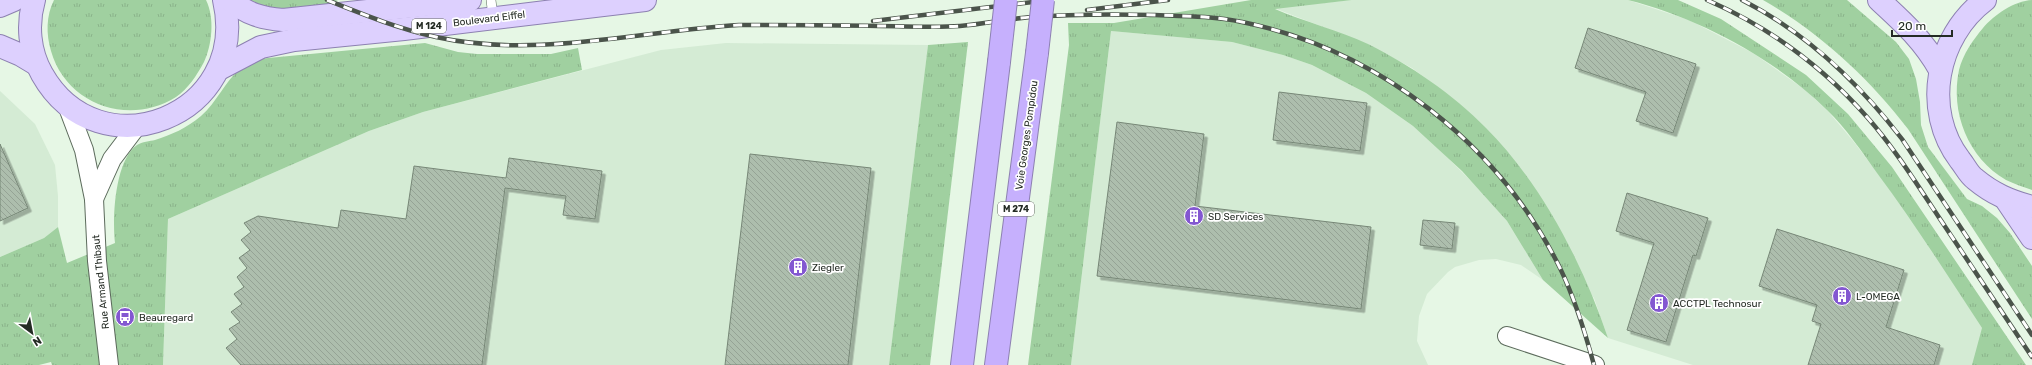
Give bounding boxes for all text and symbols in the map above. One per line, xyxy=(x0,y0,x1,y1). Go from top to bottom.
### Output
street label: Boulevard Eiffel xyxy=(452,9,526,29)
scale bar xyxy=(1892,12,1952,38)
road number: M 124 xyxy=(412,19,446,33)
text: 20 m xyxy=(1898,19,1926,33)
street label: Voie Georges Pompidou xyxy=(1013,80,1041,191)
road number: M 274 xyxy=(998,202,1034,216)
building icon: SD Services xyxy=(1183,205,1205,227)
place label: SD Services xyxy=(1208,211,1263,223)
street label: Rue Armand Thibaut xyxy=(90,234,112,330)
building icon: Ziegler xyxy=(787,256,809,278)
place label: Ziegler xyxy=(812,262,844,274)
building icon: L-OMEGA xyxy=(1831,285,1853,307)
place label: L-OMEGA xyxy=(1856,291,1900,303)
building icon: ACCTPL Technosur xyxy=(1648,292,1670,314)
place label: ACCTPL Technosur xyxy=(1673,298,1762,310)
bus stop icon: Beauregard xyxy=(114,306,136,328)
place label: Beauregard xyxy=(139,312,193,324)
north arrow xyxy=(12,313,52,353)
text: N xyxy=(30,333,44,349)

